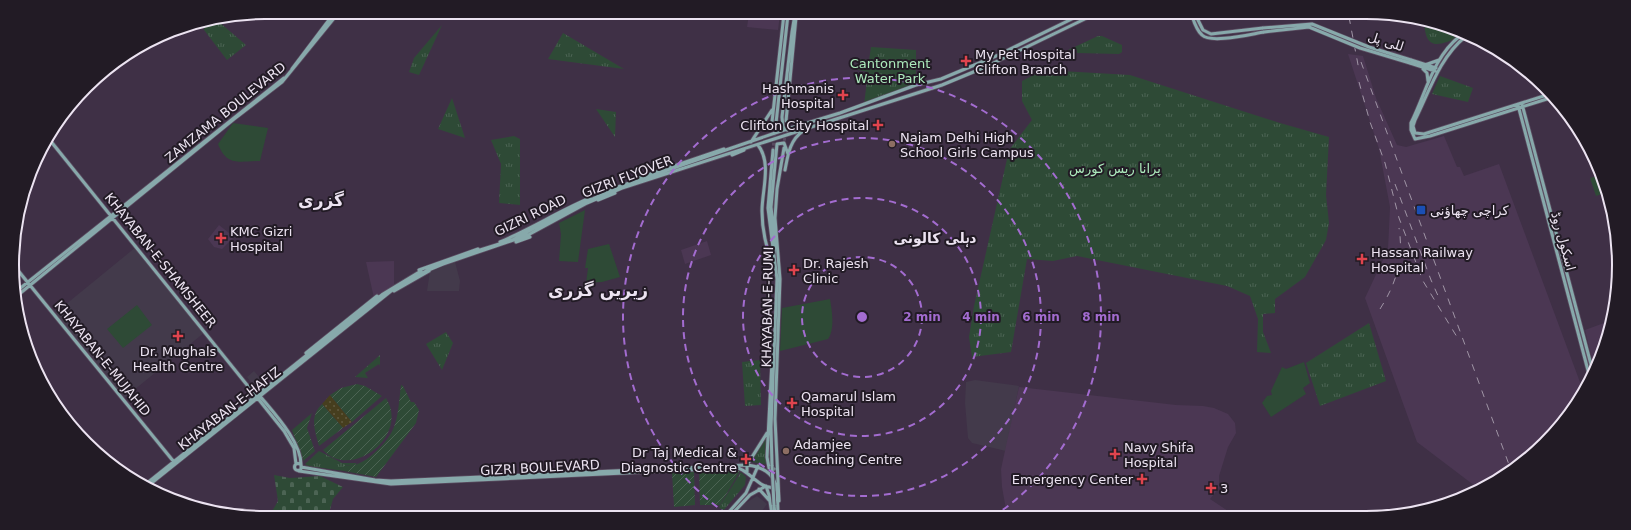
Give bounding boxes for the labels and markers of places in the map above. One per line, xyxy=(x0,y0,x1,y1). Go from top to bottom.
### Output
place label: My Pet Hospital Clifton Branch xyxy=(975,47,1076,77)
marker: My Pet Hospital Clifton Branch xyxy=(960,55,972,67)
place label: Hashmanis Hospital xyxy=(762,81,834,111)
marker: Hashmanis Hospital xyxy=(837,89,849,101)
place label: Clifton City Hospital xyxy=(740,118,869,133)
marker: Clifton City Hospital xyxy=(872,119,884,131)
place label: Najam Delhi High School Girls Campus xyxy=(900,130,1034,160)
marker: Najam Delhi High School Girls Campus xyxy=(887,139,897,149)
place label: کراچی چھاؤنی xyxy=(1430,203,1510,219)
marker: کراچی چھاؤنی xyxy=(1415,204,1427,216)
place label: KMC Gizri Hospital xyxy=(230,224,292,254)
marker: KMC Gizri Hospital xyxy=(215,232,227,244)
place label: Hassan Railway Hospital xyxy=(1371,245,1473,275)
marker: Hassan Railway Hospital xyxy=(1356,253,1368,265)
place label: Dr. Rajesh Clinic xyxy=(803,256,869,286)
marker: Dr. Rajesh Clinic xyxy=(788,264,800,276)
centre of rings xyxy=(855,310,869,324)
marker: Dr. Mughals Health Centre xyxy=(172,330,184,342)
place label: Dr. Mughals Health Centre xyxy=(133,344,223,374)
place label: Qamarul Islam Hospital xyxy=(801,389,896,419)
marker: Qamarul Islam Hospital xyxy=(786,397,798,409)
place label: Adamjee Coaching Centre xyxy=(794,437,902,467)
place label: Navy Shifa Hospital xyxy=(1124,440,1194,470)
place label: Dr Taj Medical & Diagnostic Centre xyxy=(621,445,737,475)
marker: Adamjee Coaching Centre xyxy=(781,446,791,456)
marker: Navy Shifa Hospital xyxy=(1109,448,1121,460)
marker: Dr Taj Medical & Diagnostic Centre xyxy=(740,453,752,465)
place label: Emergency Center xyxy=(1012,472,1134,487)
marker: Emergency Center xyxy=(1136,473,1148,485)
place label: 3 xyxy=(1220,481,1228,496)
marker: 3 xyxy=(1205,482,1217,494)

